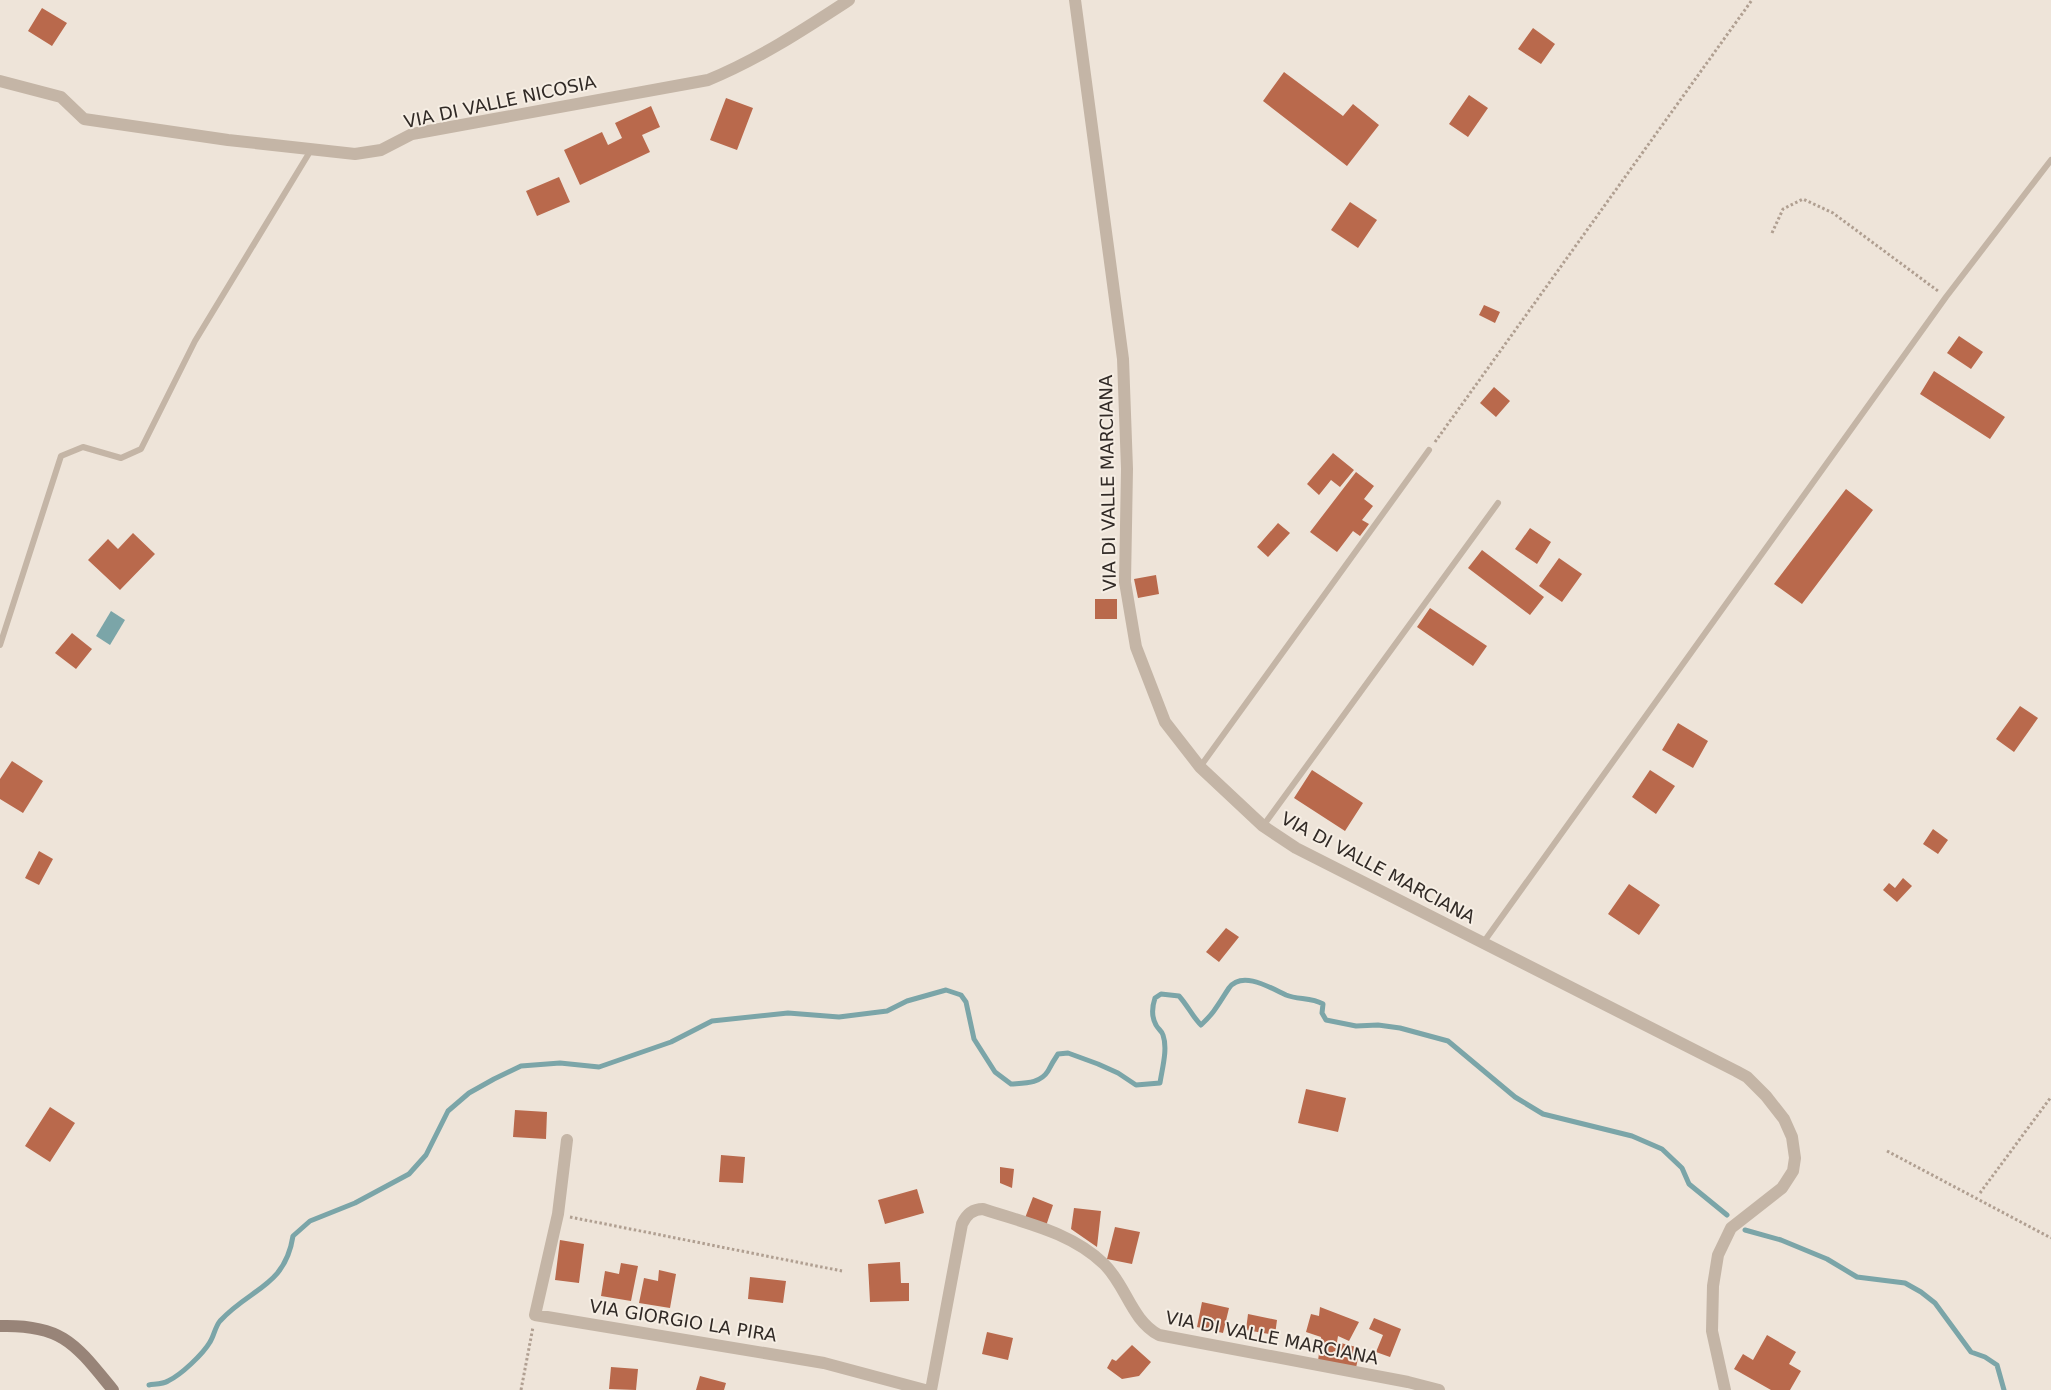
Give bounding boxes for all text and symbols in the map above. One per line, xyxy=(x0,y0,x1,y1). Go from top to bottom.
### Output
street label: VIA DI VALLE NICOSIA xyxy=(402,71,598,132)
street label: VIA DI VALLE MARCIANA xyxy=(1095,374,1120,591)
street label: VIA DI VALLE MARCIANA xyxy=(1278,807,1479,928)
street label: VIA GIORGIO LA PIRA xyxy=(588,1295,779,1346)
street label: VIA DI VALLE MARCIANA xyxy=(1164,1307,1381,1369)

